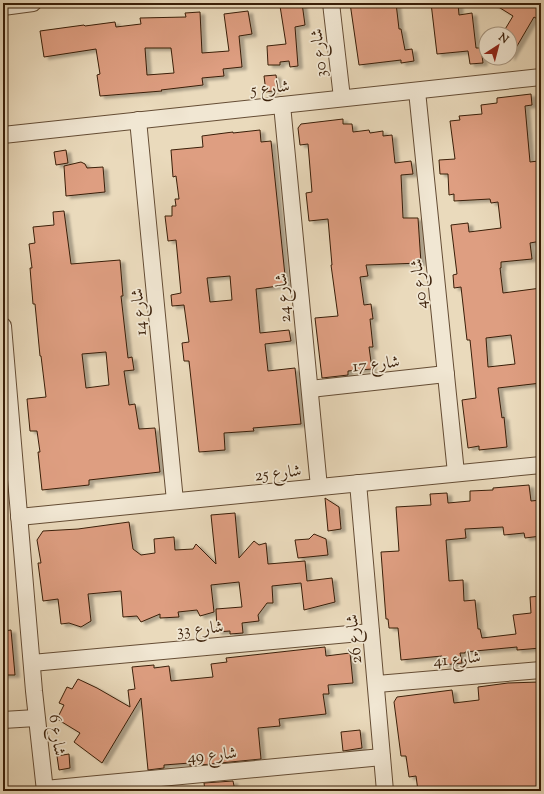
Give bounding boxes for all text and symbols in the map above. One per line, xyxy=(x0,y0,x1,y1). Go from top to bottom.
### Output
north arrow xyxy=(478,26,518,66)
street label: شارع 30 xyxy=(306,27,334,78)
text: N xyxy=(494,29,512,48)
street label: شارع 5 xyxy=(249,75,291,103)
street label: شارع 40 xyxy=(405,257,435,310)
street label: شارع 24 xyxy=(270,272,298,324)
street label: شارع 14 xyxy=(126,287,154,337)
street label: شارع 17 xyxy=(351,351,401,379)
street label: شارع 25 xyxy=(254,460,303,488)
street label: شارع 26 xyxy=(341,613,369,665)
street label: شارع 33 xyxy=(176,616,225,644)
street label: شارع 41 xyxy=(432,646,482,674)
street label: شارع 6 xyxy=(42,713,70,757)
street label: شارع 49 xyxy=(186,742,238,770)

